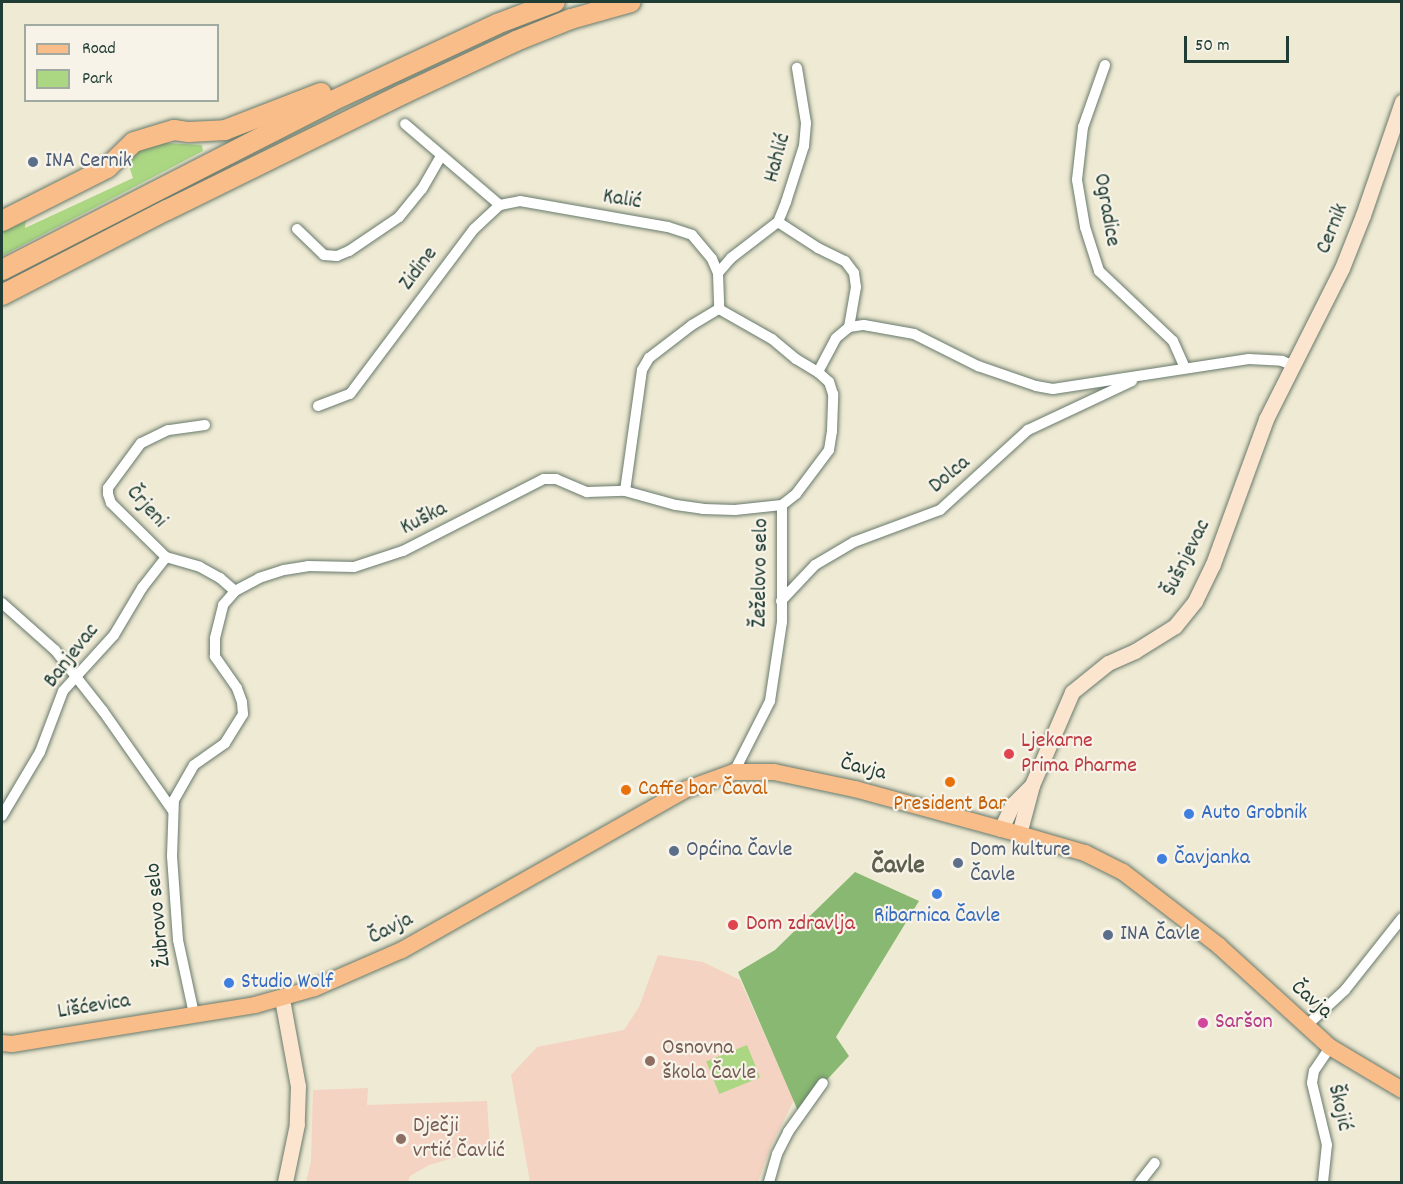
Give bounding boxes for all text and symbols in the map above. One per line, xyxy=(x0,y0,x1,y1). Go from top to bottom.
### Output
legend xyxy=(24,24,219,102)
scale bar xyxy=(1187,24,1292,62)
text: 50 m xyxy=(1195,34,1230,59)
text: Road xyxy=(82,37,116,62)
text: Park xyxy=(82,67,113,92)
street label: Hahlić xyxy=(759,131,797,185)
place label: INA Cernik xyxy=(45,149,132,175)
marker: INA Cernik xyxy=(26,155,40,169)
street label: Ogradice xyxy=(1087,171,1125,249)
street label: Kalić xyxy=(601,184,643,216)
street label: Cernik xyxy=(1311,200,1355,258)
street label: Zidine xyxy=(394,242,444,296)
street label: Dolca xyxy=(924,450,976,500)
street label: Črjeni xyxy=(120,480,172,534)
street label: Kuška xyxy=(396,496,452,542)
street label: Šušnjevac xyxy=(1157,515,1217,601)
street label: Žeželovo selo xyxy=(747,518,775,628)
street label: Banjevac xyxy=(39,618,105,694)
place label: Ljekarne Prima Pharme xyxy=(1021,728,1137,780)
marker: Ljekarne Prima Pharme xyxy=(1002,747,1016,761)
street label: Čavja xyxy=(837,751,889,787)
marker: President Bar xyxy=(943,775,957,789)
place label: Caffe bar Čaval xyxy=(638,777,768,803)
marker: Caffe bar Čaval xyxy=(619,783,633,797)
place label: President Bar xyxy=(893,792,1007,818)
place label: Auto Grobnik xyxy=(1201,801,1307,827)
marker: Auto Grobnik xyxy=(1182,807,1196,821)
place label: Dom kulture Čavle xyxy=(970,837,1070,888)
place label: Općina Čavle xyxy=(686,838,792,864)
marker: Općina Čavle xyxy=(667,844,681,858)
place label: Čavjanka xyxy=(1174,846,1250,872)
district label: Čavle xyxy=(871,851,925,883)
marker: Čavjanka xyxy=(1155,852,1169,866)
marker: Dom kulture Čavle xyxy=(951,856,965,870)
street label: Žubrovo selo xyxy=(140,862,178,968)
marker: Ribarnica Čavle xyxy=(930,887,944,901)
place label: Ribarnica Čavle xyxy=(874,904,1000,930)
street label: Čavja xyxy=(364,907,418,951)
place label: Dom zdravlja xyxy=(746,912,855,938)
marker: Dom zdravlja xyxy=(724,916,742,934)
place label: INA Čavle xyxy=(1120,922,1200,948)
marker: INA Čavle xyxy=(1101,928,1115,942)
place label: Studio Wolf xyxy=(241,970,333,996)
street label: Čavja xyxy=(1285,975,1337,1025)
marker: Studio Wolf xyxy=(222,976,236,990)
street label: Lišćevica xyxy=(56,988,132,1026)
place label: Saršon xyxy=(1215,1010,1273,1036)
marker: Saršon xyxy=(1196,1016,1210,1030)
place label: Osnovna škola Čavle xyxy=(662,1035,756,1086)
marker: Osnovna škola Čavle xyxy=(643,1054,657,1068)
street label: Škojić xyxy=(1321,1082,1357,1134)
place label: Dječji vrtić Čavlić xyxy=(413,1113,505,1164)
marker: Dječji vrtić Čavlić xyxy=(394,1132,408,1146)

